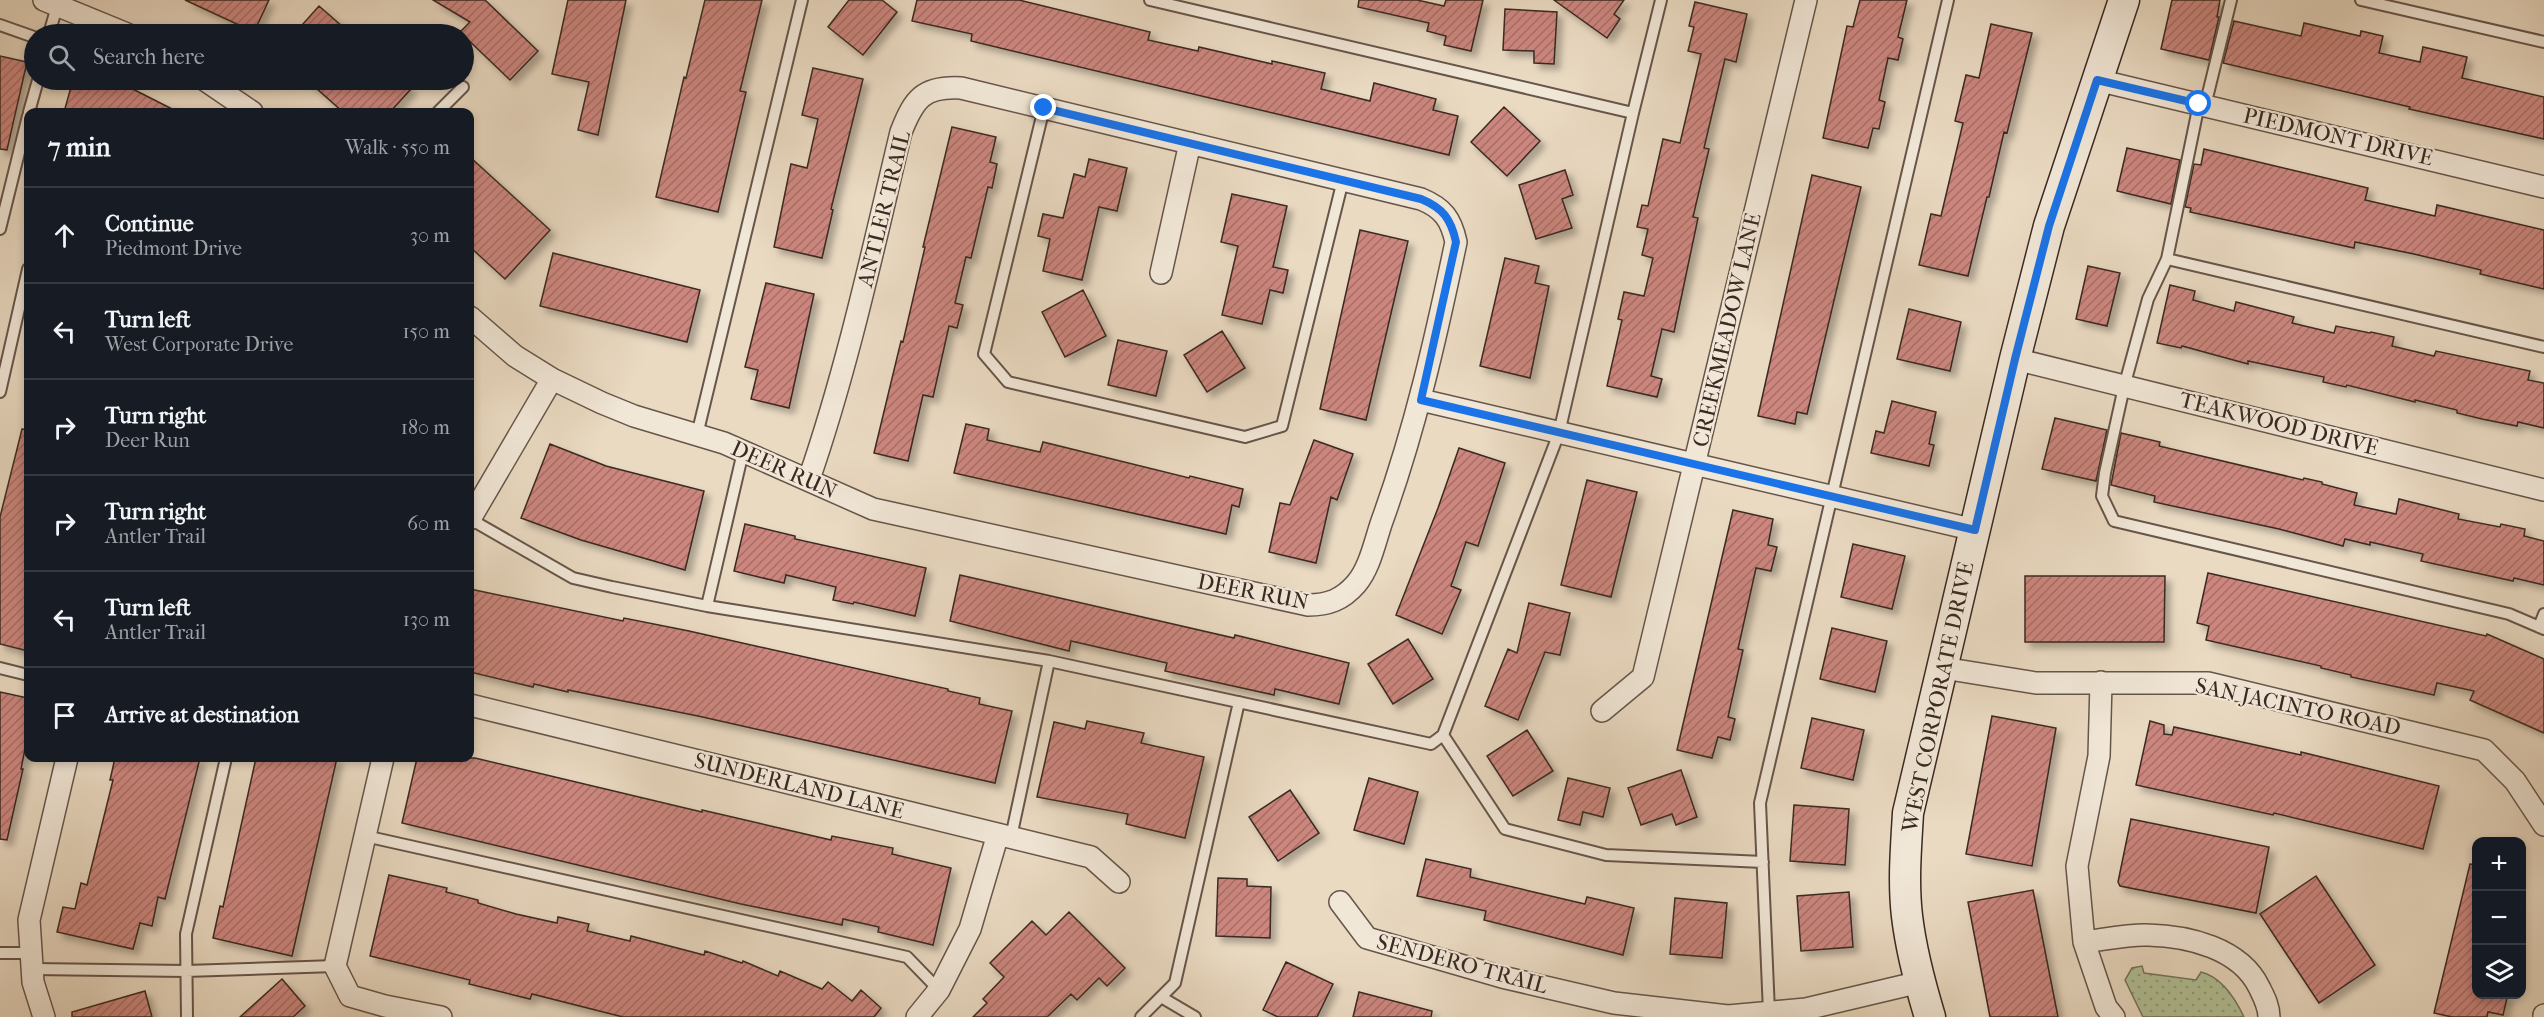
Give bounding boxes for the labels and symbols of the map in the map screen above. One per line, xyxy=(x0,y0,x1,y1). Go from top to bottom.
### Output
route start xyxy=(2185,90,2211,116)
route end xyxy=(1030,94,1056,120)
street label: PIEDMONT DRIVE xyxy=(2241,103,2435,171)
street label: ANTLER TRAIL xyxy=(852,128,916,291)
street label: CREEKMEADOW LANE xyxy=(1687,210,1767,450)
street label: TEAKWOOD DRIVE xyxy=(2177,387,2381,461)
street label: DEER RUN xyxy=(727,435,841,505)
street label: WEST CORPORATE DRIVE xyxy=(1896,559,1979,836)
street label: DEER RUN xyxy=(1195,568,1311,616)
street label: SAN JACINTO ROAD xyxy=(2193,673,2403,741)
street label: SUNDERLAND LANE xyxy=(691,747,907,825)
street label: SENDERO TRAIL xyxy=(1374,929,1551,999)

